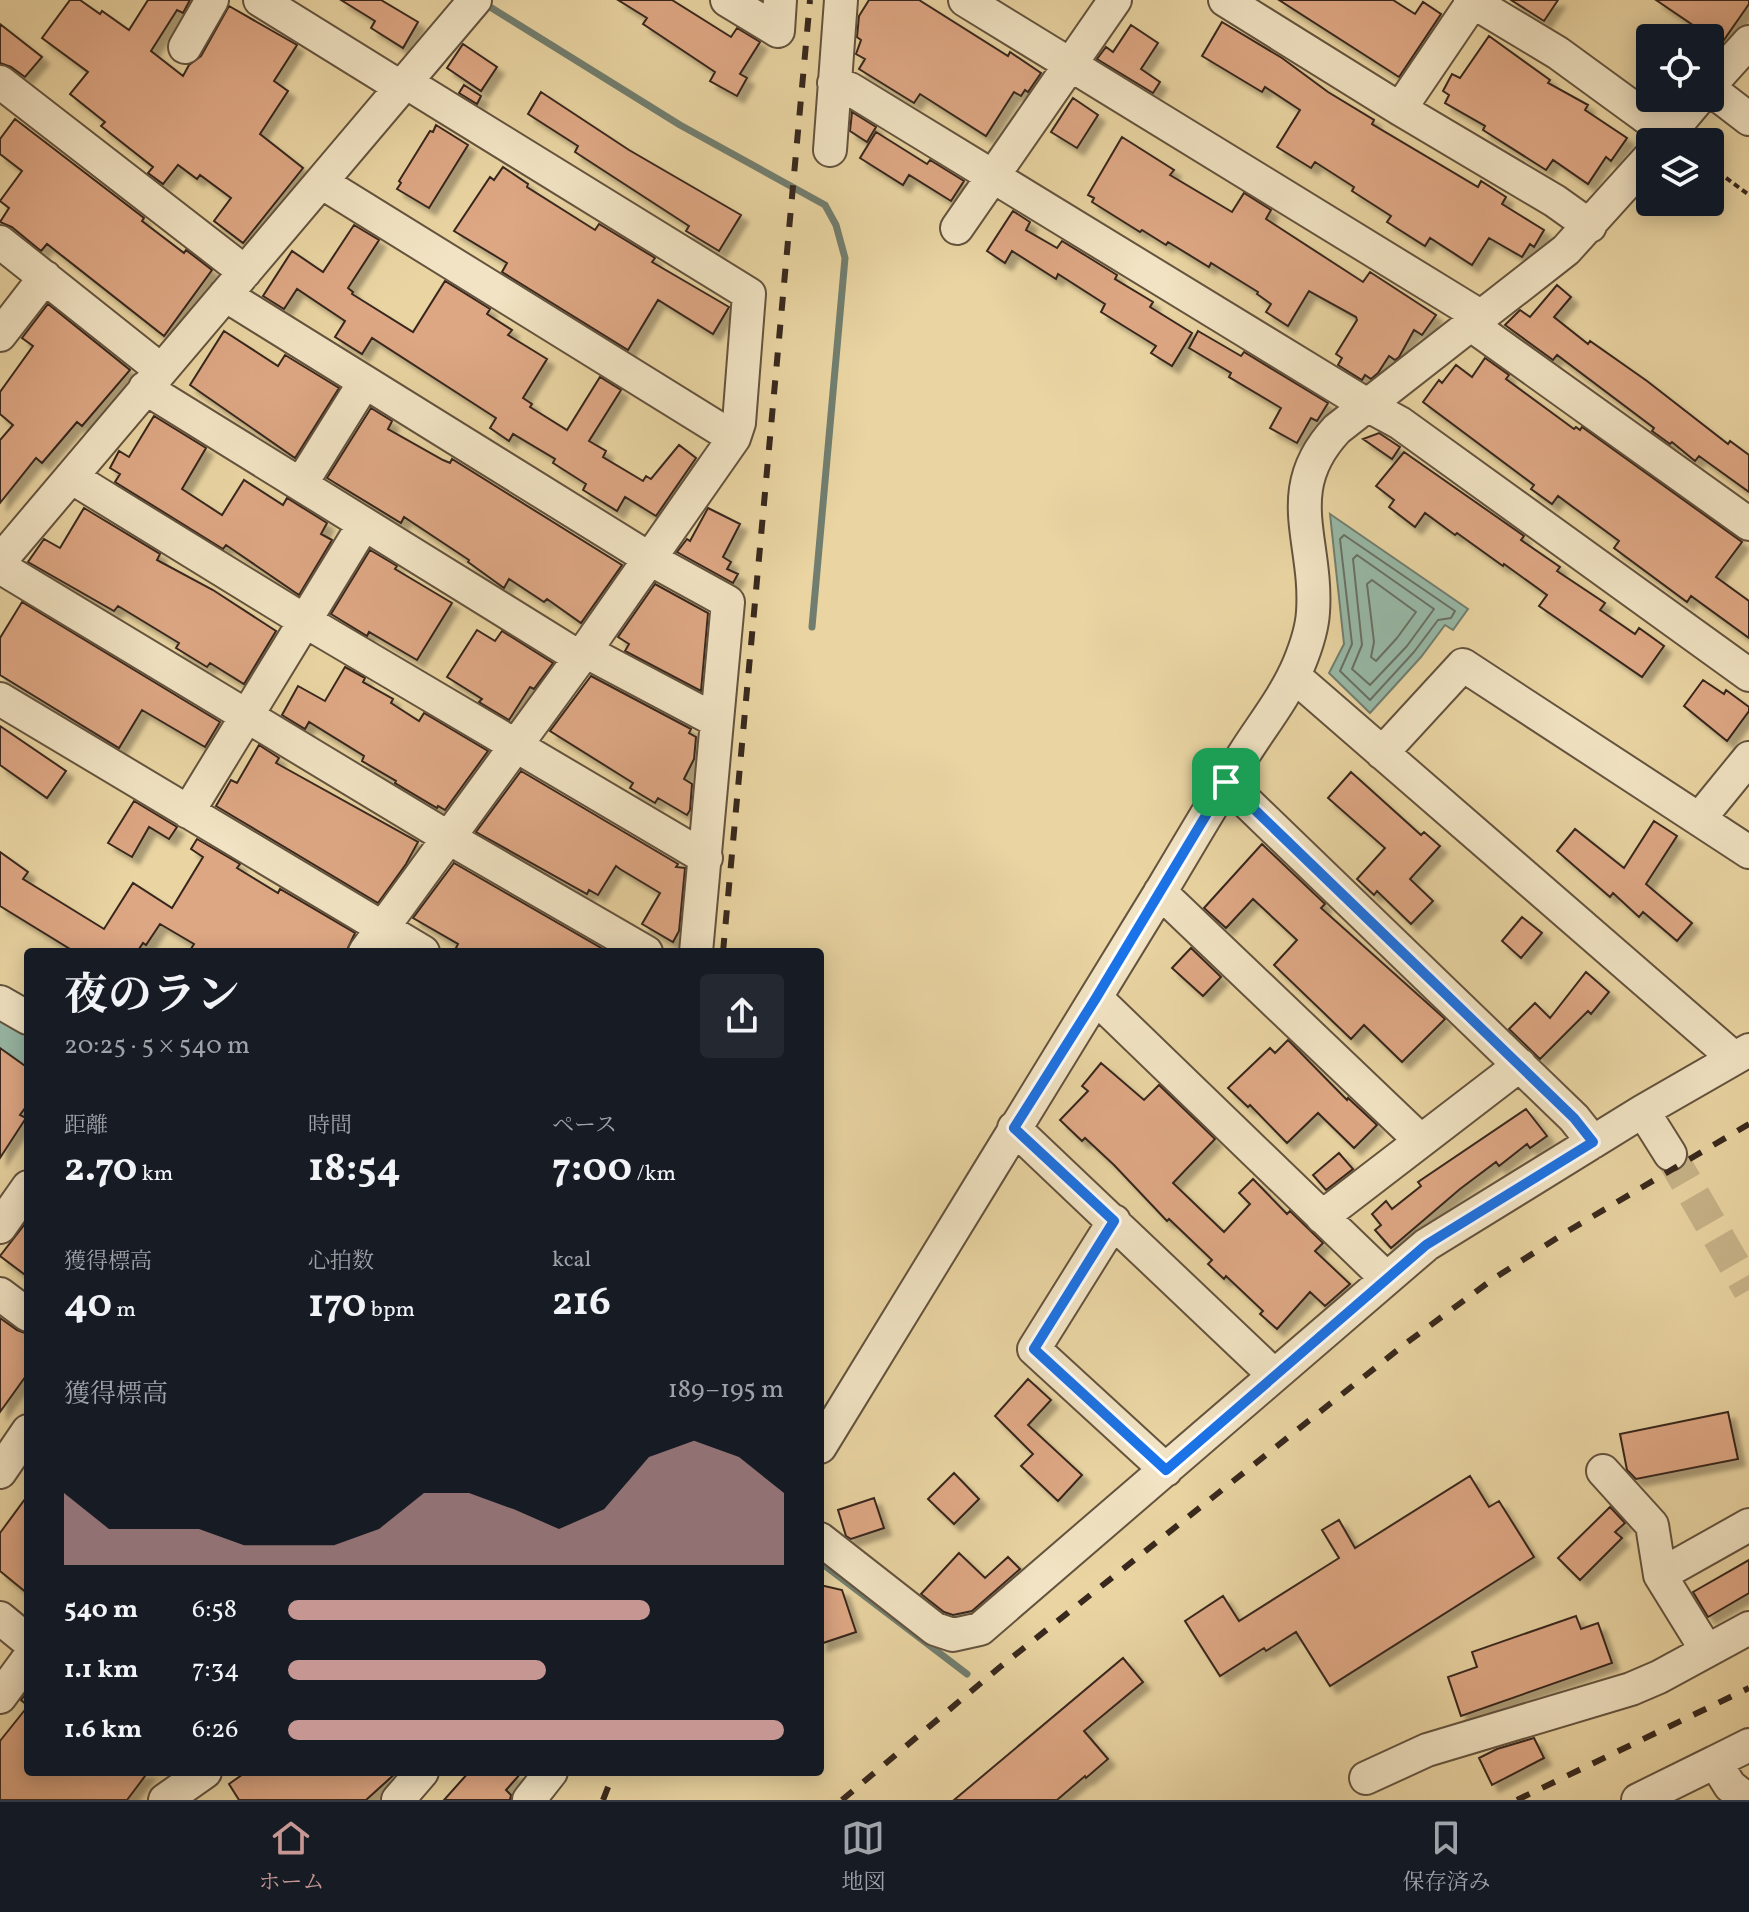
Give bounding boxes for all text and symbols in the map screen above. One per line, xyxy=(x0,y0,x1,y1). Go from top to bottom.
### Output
map controls xyxy=(1636,24,1724,216)
button: locate xyxy=(1636,24,1724,112)
button: layers xyxy=(1636,128,1724,216)
pin xyxy=(1192,748,1260,816)
icon: arrive xyxy=(1204,760,1248,804)
text: 夜のラン xyxy=(64,967,240,1028)
button: share xyxy=(700,974,784,1058)
text: 20:25 · 5 × 540 m xyxy=(64,1028,250,1064)
text: 距離 xyxy=(64,1111,108,1142)
text: 時間 xyxy=(308,1111,352,1142)
text: ペース xyxy=(552,1111,617,1142)
text: 2.70 xyxy=(64,1142,137,1198)
text: 18:54 xyxy=(308,1142,401,1198)
text: 7:00 xyxy=(552,1142,632,1198)
text: km xyxy=(137,1159,173,1190)
text: /km xyxy=(632,1159,676,1190)
text: kcal xyxy=(552,1245,591,1276)
text: 獲得標高 xyxy=(64,1247,152,1278)
text: 心拍数 xyxy=(308,1247,374,1278)
text: 216 xyxy=(552,1276,611,1332)
text: 40 xyxy=(64,1278,112,1334)
text: 170 xyxy=(308,1278,366,1334)
text: m xyxy=(112,1295,136,1326)
text: bpm xyxy=(366,1295,415,1326)
text: 189–195 m xyxy=(668,1372,784,1408)
text: 獲得標高 xyxy=(64,1377,168,1413)
text: 540 m xyxy=(64,1592,138,1628)
text: 6:58 xyxy=(192,1592,237,1628)
text: 1.1 km xyxy=(64,1652,138,1688)
text: 7:34 xyxy=(192,1652,240,1688)
text: 1.6 km xyxy=(64,1712,142,1748)
text: 6:26 xyxy=(192,1712,238,1748)
tab: ホーム xyxy=(258,1816,325,1899)
tab: 地図 xyxy=(841,1816,886,1899)
tab: 保存済み xyxy=(1402,1816,1491,1899)

